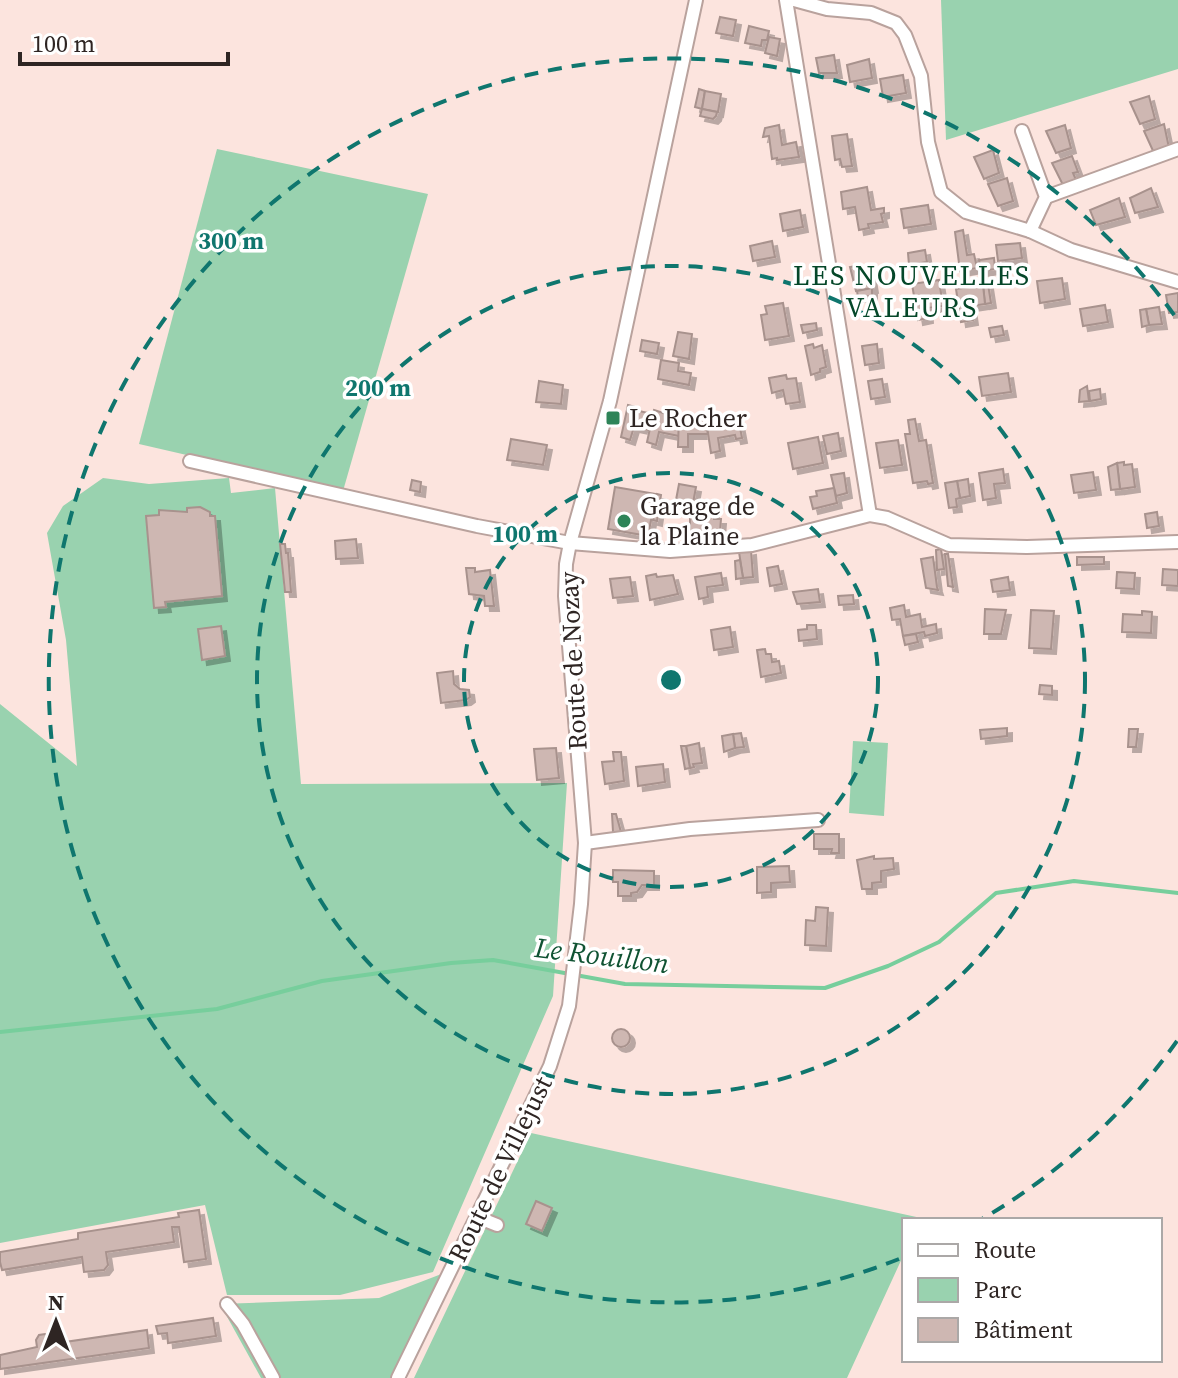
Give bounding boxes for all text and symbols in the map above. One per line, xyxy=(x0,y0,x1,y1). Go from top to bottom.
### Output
scale bar xyxy=(20,16,228,66)
text: 100 m xyxy=(32,27,95,60)
text: 300 m xyxy=(198,224,264,257)
district label: LES NOUVELLES VALEURS xyxy=(793,256,1031,326)
text: 200 m xyxy=(345,371,411,404)
place label: Le Rocher xyxy=(629,400,747,436)
marker: Le Rocher xyxy=(604,409,622,427)
place label: Garage de la Plaine xyxy=(640,488,755,554)
marker: Garage de la Plaine xyxy=(615,512,633,530)
text: 100 m xyxy=(492,517,558,550)
street label: Route de Nozay xyxy=(550,570,596,751)
centre of rings xyxy=(657,666,685,694)
water label: Le Rouillon xyxy=(532,928,672,982)
street label: Route de Villejust xyxy=(439,1070,561,1268)
legend xyxy=(902,1218,1162,1362)
text: Route xyxy=(974,1233,1036,1266)
text: Parc xyxy=(974,1273,1022,1306)
north arrow xyxy=(16,1282,96,1362)
text: N xyxy=(48,1287,64,1317)
text: Bâtiment xyxy=(974,1313,1073,1346)

